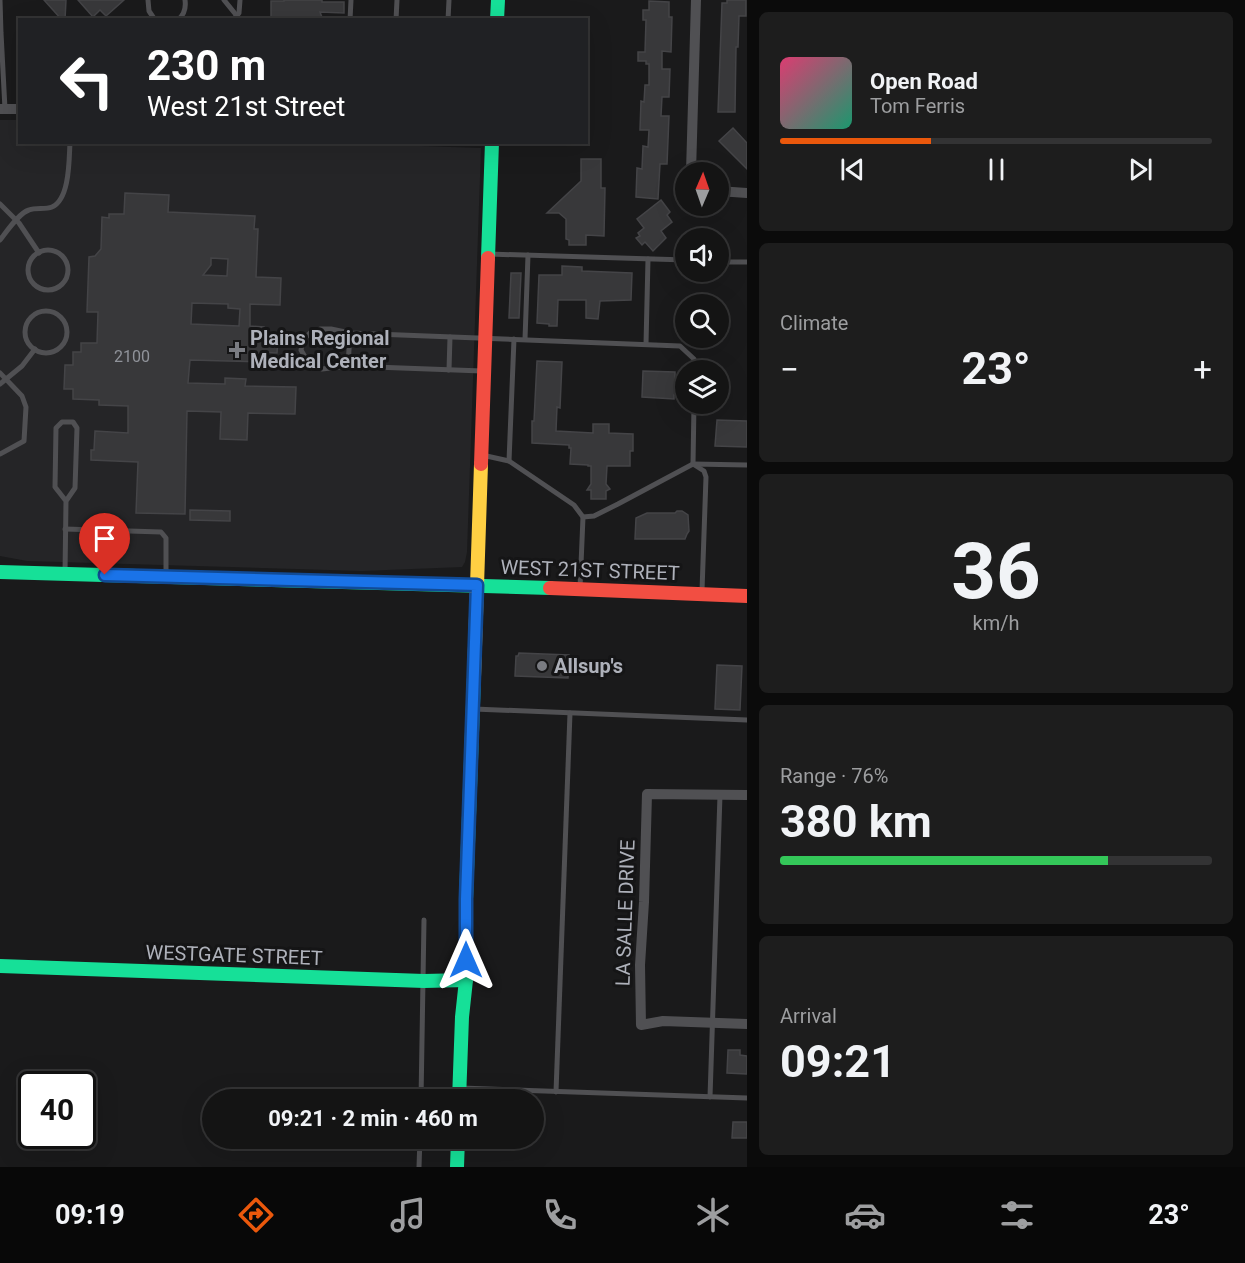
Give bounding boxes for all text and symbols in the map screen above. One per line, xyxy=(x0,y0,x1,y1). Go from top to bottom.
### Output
text: 230 m xyxy=(147,41,266,90)
icon: left xyxy=(48,42,126,120)
text: Open Road xyxy=(870,69,978,94)
text: West 21st Street xyxy=(147,91,345,123)
text: Tom Ferris xyxy=(870,94,965,118)
icon: previous xyxy=(836,153,869,186)
icon: pause xyxy=(980,153,1013,186)
icon: next xyxy=(1124,153,1157,186)
north arrow xyxy=(675,162,729,216)
map controls xyxy=(675,162,729,414)
button: sound xyxy=(675,228,729,282)
button: search xyxy=(675,294,729,348)
text: Climate xyxy=(780,311,848,335)
place label: Plains Regional Medical Center xyxy=(250,326,389,373)
marker: Plains Regional Medical Center xyxy=(228,341,246,359)
text: 23° xyxy=(961,342,1031,395)
house number: 2100 xyxy=(114,347,150,366)
text: − xyxy=(780,350,799,389)
text: + xyxy=(1193,350,1212,389)
button: layers xyxy=(675,360,729,414)
pin xyxy=(79,513,130,575)
icon: arrive xyxy=(88,522,121,555)
text: 36 xyxy=(951,526,1041,617)
street label: WEST 21ST STREET xyxy=(500,555,680,585)
text: km/h xyxy=(973,611,1019,635)
place label: Allsup's xyxy=(554,654,623,678)
marker: Allsup's xyxy=(535,659,549,673)
text: Range · 76% xyxy=(780,764,888,788)
text: 380 km xyxy=(780,795,932,848)
street label: LA SALLE DRIVE xyxy=(610,839,640,987)
position arrow xyxy=(434,928,498,992)
street label: WESTGATE STREET xyxy=(145,940,323,970)
text: Arrival xyxy=(780,1004,837,1028)
text: 09:21 xyxy=(780,1035,896,1088)
speed limit sign: 40 xyxy=(18,1071,96,1149)
text: 09:21 · 2 min · 460 m xyxy=(268,1106,478,1131)
icon: directions xyxy=(235,1194,277,1236)
icon: music xyxy=(387,1194,429,1236)
icon: phone xyxy=(539,1194,581,1236)
icon: climate xyxy=(692,1194,734,1236)
icon: car xyxy=(844,1194,886,1236)
icon: filters xyxy=(996,1194,1038,1236)
text: 09:19 xyxy=(55,1199,125,1231)
text: 23° xyxy=(1148,1199,1190,1231)

